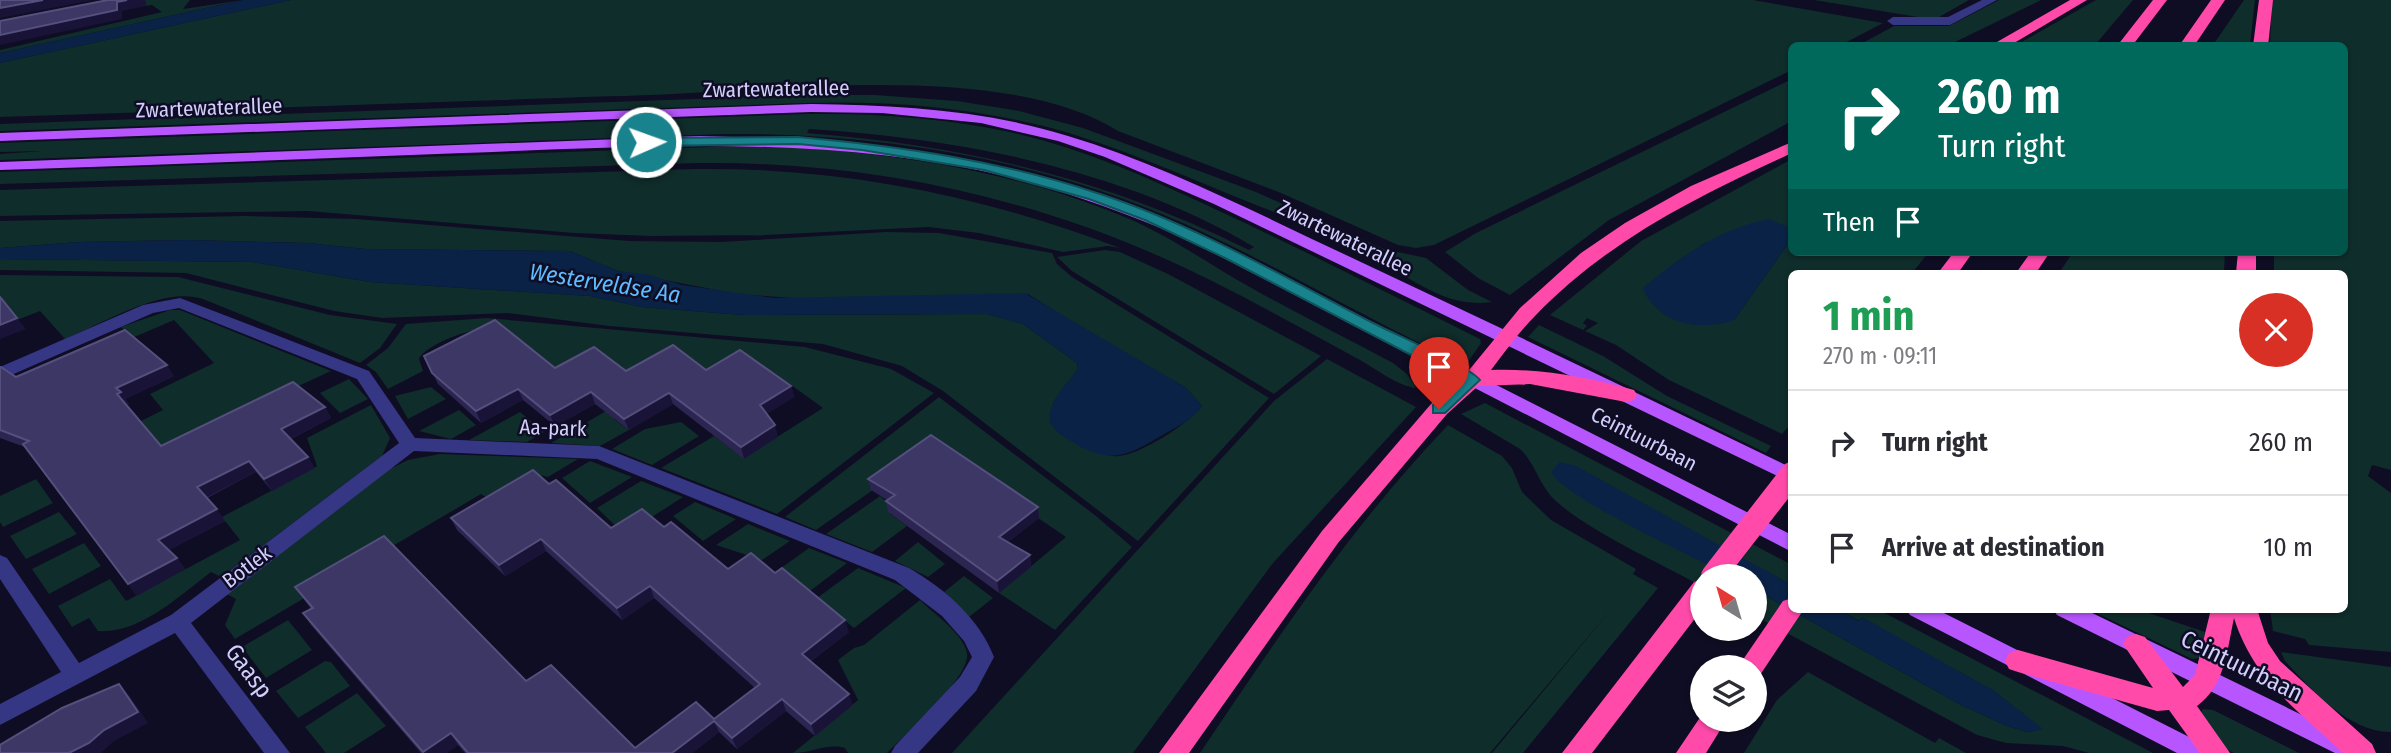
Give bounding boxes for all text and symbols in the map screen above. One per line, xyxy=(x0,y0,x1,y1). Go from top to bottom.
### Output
text: 260 m xyxy=(1938,67,2061,126)
icon: right xyxy=(1823,70,1914,161)
street label: Zwartewaterallee xyxy=(702,75,850,103)
street label: Zwartewaterallee xyxy=(135,92,283,124)
position arrow xyxy=(609,105,683,179)
text: Turn right xyxy=(1938,127,2065,165)
street label: Zwartewaterallee xyxy=(1273,194,1417,282)
icon: arrive xyxy=(1889,203,1927,241)
text: Then xyxy=(1823,207,1875,238)
water label: Westerveldse Aa xyxy=(528,257,682,309)
text: 1 min xyxy=(1823,291,1914,341)
button: close xyxy=(2239,293,2313,367)
pin xyxy=(1409,337,1469,409)
text: 270 m · 09:11 xyxy=(1823,342,1937,370)
icon: arrive xyxy=(1420,348,1458,386)
street label: Ceintuurbaan xyxy=(1587,401,1701,477)
street label: Aa-park xyxy=(519,414,587,442)
icon: right xyxy=(1823,424,1861,462)
text: Turn right xyxy=(1882,427,1988,458)
text: 260 m xyxy=(2249,427,2313,458)
icon: arrive xyxy=(1823,529,1861,567)
text: Arrive at destination xyxy=(1882,532,2105,563)
text: 10 m xyxy=(2263,532,2313,563)
street label: Botlek xyxy=(217,540,277,594)
north arrow xyxy=(1690,564,1768,640)
map controls xyxy=(1690,564,1767,732)
street label: Ceintuurbaan xyxy=(2176,624,2308,708)
street label: Gaasp xyxy=(220,639,278,703)
button: layers xyxy=(1690,655,1767,732)

